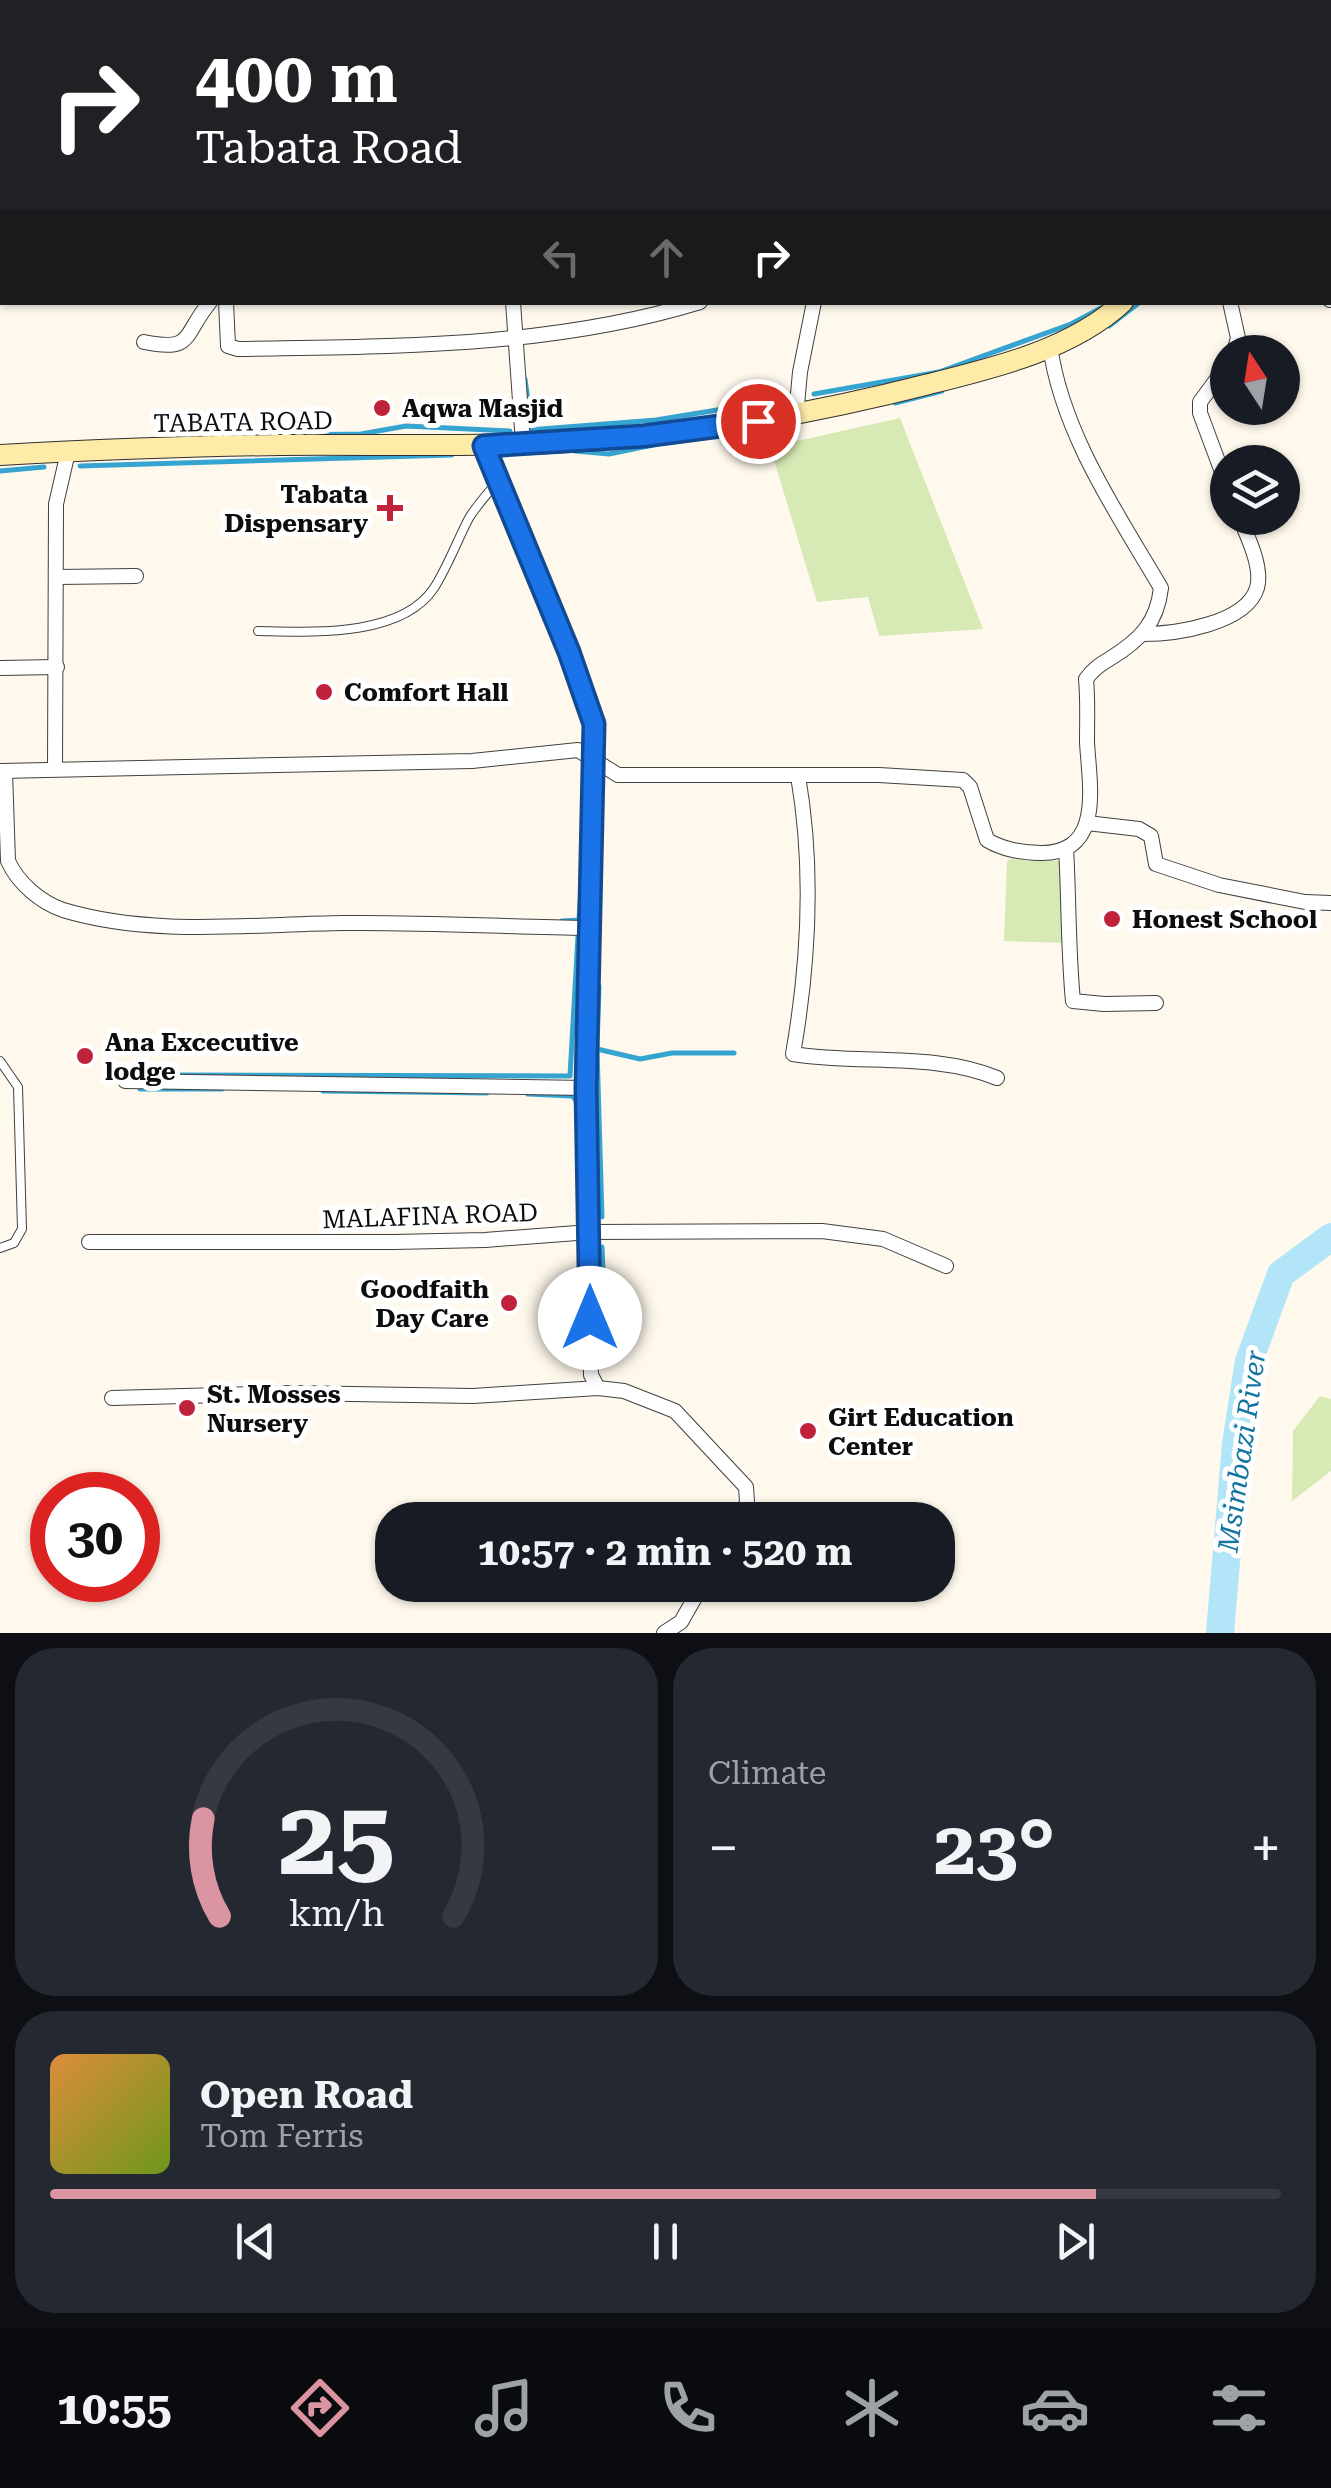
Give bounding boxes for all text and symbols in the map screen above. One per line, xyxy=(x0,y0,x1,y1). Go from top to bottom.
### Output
text: 400 m xyxy=(195,37,398,119)
icon: right xyxy=(30,40,160,170)
text: Tabata Road xyxy=(195,121,462,174)
icon: left xyxy=(534,230,589,285)
icon: ahead xyxy=(639,230,694,285)
icon: right xyxy=(744,230,799,285)
north arrow xyxy=(1210,335,1300,425)
map controls xyxy=(1210,335,1300,535)
pin xyxy=(716,379,801,464)
place label: Aqwa Masjid xyxy=(402,394,564,423)
icon: arrive xyxy=(731,394,786,449)
marker: Aqwa Masjid xyxy=(371,397,393,419)
street label: TABATA ROAD xyxy=(153,406,333,438)
button: layers xyxy=(1210,445,1300,535)
place label: Tabata Dispensary xyxy=(224,480,368,538)
marker: Tabata Dispensary xyxy=(377,495,403,521)
place label: Comfort Hall xyxy=(344,678,508,707)
marker: Comfort Hall xyxy=(313,681,335,703)
place label: Honest School xyxy=(1132,905,1317,934)
marker: Honest School xyxy=(1101,908,1123,930)
place label: Ana Excecutive lodge xyxy=(105,1028,299,1086)
marker: Ana Excecutive lodge xyxy=(74,1045,96,1067)
street label: MALAFINA ROAD xyxy=(322,1198,538,1234)
position arrow xyxy=(538,1266,642,1370)
place label: Goodfaith Day Care xyxy=(360,1275,489,1333)
marker: Goodfaith Day Care xyxy=(498,1292,520,1314)
water label: Msimbazi River xyxy=(1211,1348,1273,1555)
place label: St. Mosses Nursery xyxy=(207,1380,341,1438)
marker: St. Mosses Nursery xyxy=(176,1397,198,1419)
place label: Girt Education Center xyxy=(828,1403,1014,1461)
marker: Girt Education Center xyxy=(797,1420,819,1442)
speed limit sign: 30 xyxy=(30,1472,160,1602)
text: 10:57 · 2 min · 520 m xyxy=(478,1530,852,1574)
text: Climate xyxy=(708,1754,826,1792)
text: 25 xyxy=(278,1778,395,1899)
text: 23° xyxy=(934,1804,1055,1892)
text: − xyxy=(708,1816,739,1880)
text: + xyxy=(1250,1816,1281,1880)
text: km/h xyxy=(289,1893,384,1935)
text: Open Road xyxy=(200,2073,413,2117)
text: Tom Ferris xyxy=(200,2117,363,2155)
icon: previous xyxy=(228,2214,283,2269)
icon: pause xyxy=(638,2214,693,2269)
icon: next xyxy=(1048,2214,1103,2269)
icon: directions xyxy=(285,2373,355,2443)
icon: music xyxy=(469,2373,539,2443)
icon: phone xyxy=(653,2373,723,2443)
icon: climate xyxy=(837,2373,907,2443)
icon: car xyxy=(1020,2373,1090,2443)
icon: filters xyxy=(1204,2373,1274,2443)
text: 10:55 xyxy=(57,2382,172,2435)

